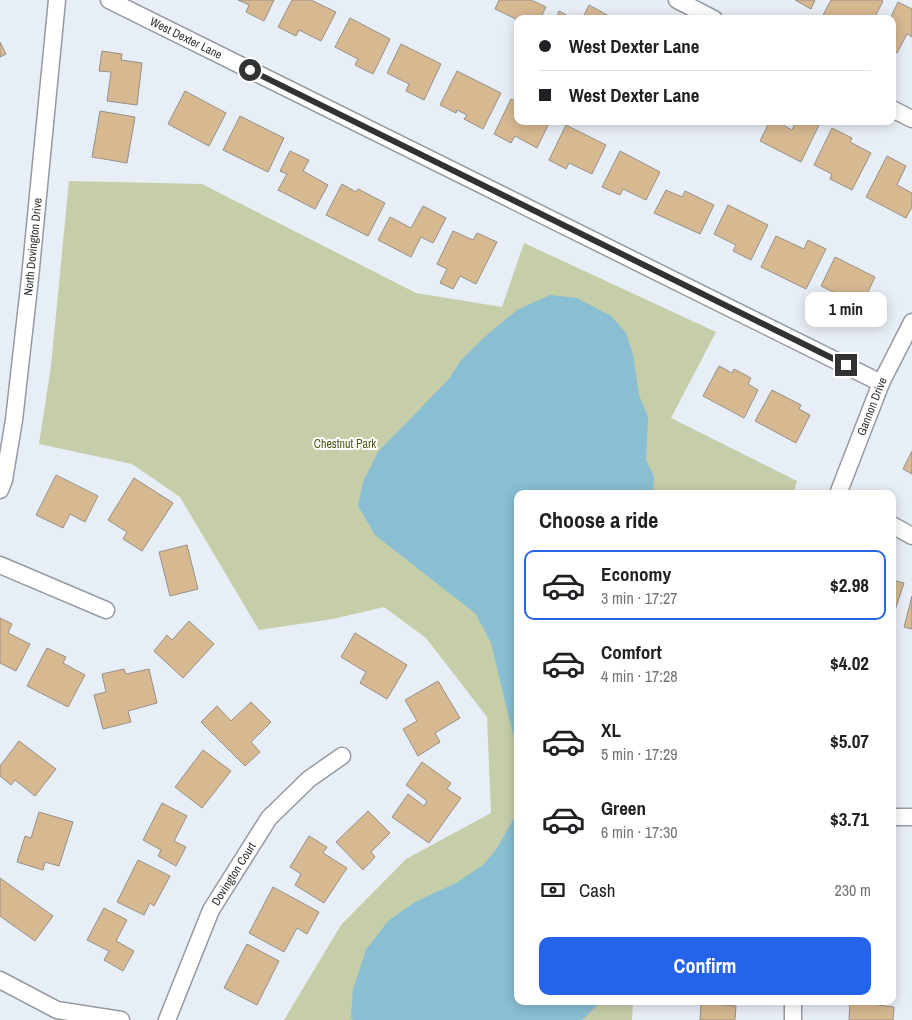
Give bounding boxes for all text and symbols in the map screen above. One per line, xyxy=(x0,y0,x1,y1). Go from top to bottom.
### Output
street label: West Dexter Lane xyxy=(147,14,225,63)
text: West Dexter Lane xyxy=(569,33,699,59)
route start xyxy=(239,59,261,81)
text: West Dexter Lane xyxy=(569,82,699,108)
street label: North Dovington Drive xyxy=(20,197,46,296)
callout: 1 min xyxy=(805,292,887,328)
text: 1 min xyxy=(829,298,863,320)
route end xyxy=(835,354,857,376)
street label: Gannon Drive xyxy=(853,374,891,438)
park label: Chestnut Park xyxy=(314,436,376,452)
text: Choose a ride xyxy=(539,505,658,535)
text: Economy xyxy=(601,561,671,587)
icon: car xyxy=(541,563,586,608)
text: $2.98 xyxy=(830,572,869,598)
text: 3 min · 17:27 xyxy=(601,587,678,609)
text: Comfort xyxy=(601,639,662,665)
icon: car xyxy=(541,641,586,686)
text: $4.02 xyxy=(830,650,869,676)
text: 4 min · 17:28 xyxy=(601,665,678,687)
text: XL xyxy=(601,717,621,743)
icon: car xyxy=(541,719,586,764)
text: $5.07 xyxy=(830,728,869,754)
text: 5 min · 17:29 xyxy=(601,743,678,765)
text: Green xyxy=(601,795,646,821)
icon: car xyxy=(541,797,586,842)
text: $3.71 xyxy=(830,806,869,832)
text: 6 min · 17:30 xyxy=(601,821,678,843)
street label: Dovington Court xyxy=(208,839,260,909)
icon: cash xyxy=(539,876,567,904)
text: Cash xyxy=(579,877,615,903)
text: 230 m xyxy=(835,879,871,901)
button: Confirm xyxy=(539,937,871,995)

